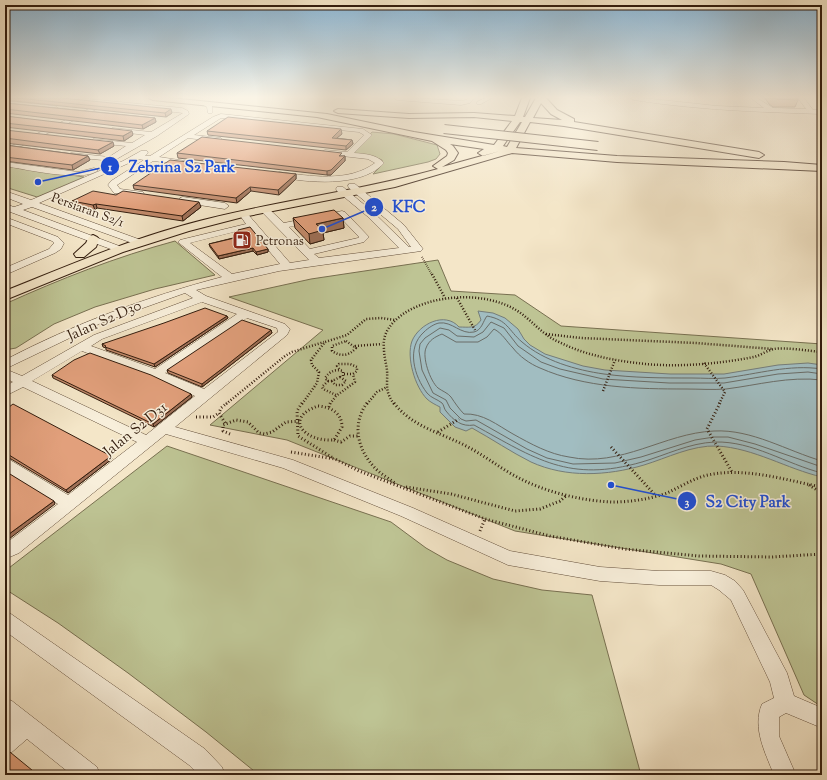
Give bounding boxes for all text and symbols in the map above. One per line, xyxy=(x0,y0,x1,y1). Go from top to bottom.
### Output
callout: Zebrina S2 Park xyxy=(100,152,243,180)
text: Zebrina S2 Park xyxy=(129,157,236,180)
text: 1 xyxy=(107,159,113,177)
street label: Persiaran S2/1 xyxy=(48,189,127,233)
callout: KFC xyxy=(364,193,434,221)
text: KFC xyxy=(392,197,426,220)
text: 2 xyxy=(371,199,377,217)
fuel station icon: Petronas xyxy=(231,229,253,251)
place label: Petronas xyxy=(256,233,304,251)
street label: Jalan S2 D30 xyxy=(63,296,145,347)
street label: Jalan S2 D31 xyxy=(99,398,172,463)
callout: S2 City Park xyxy=(677,487,798,515)
text: S2 City Park xyxy=(706,492,791,515)
text: 3 xyxy=(685,494,690,512)

